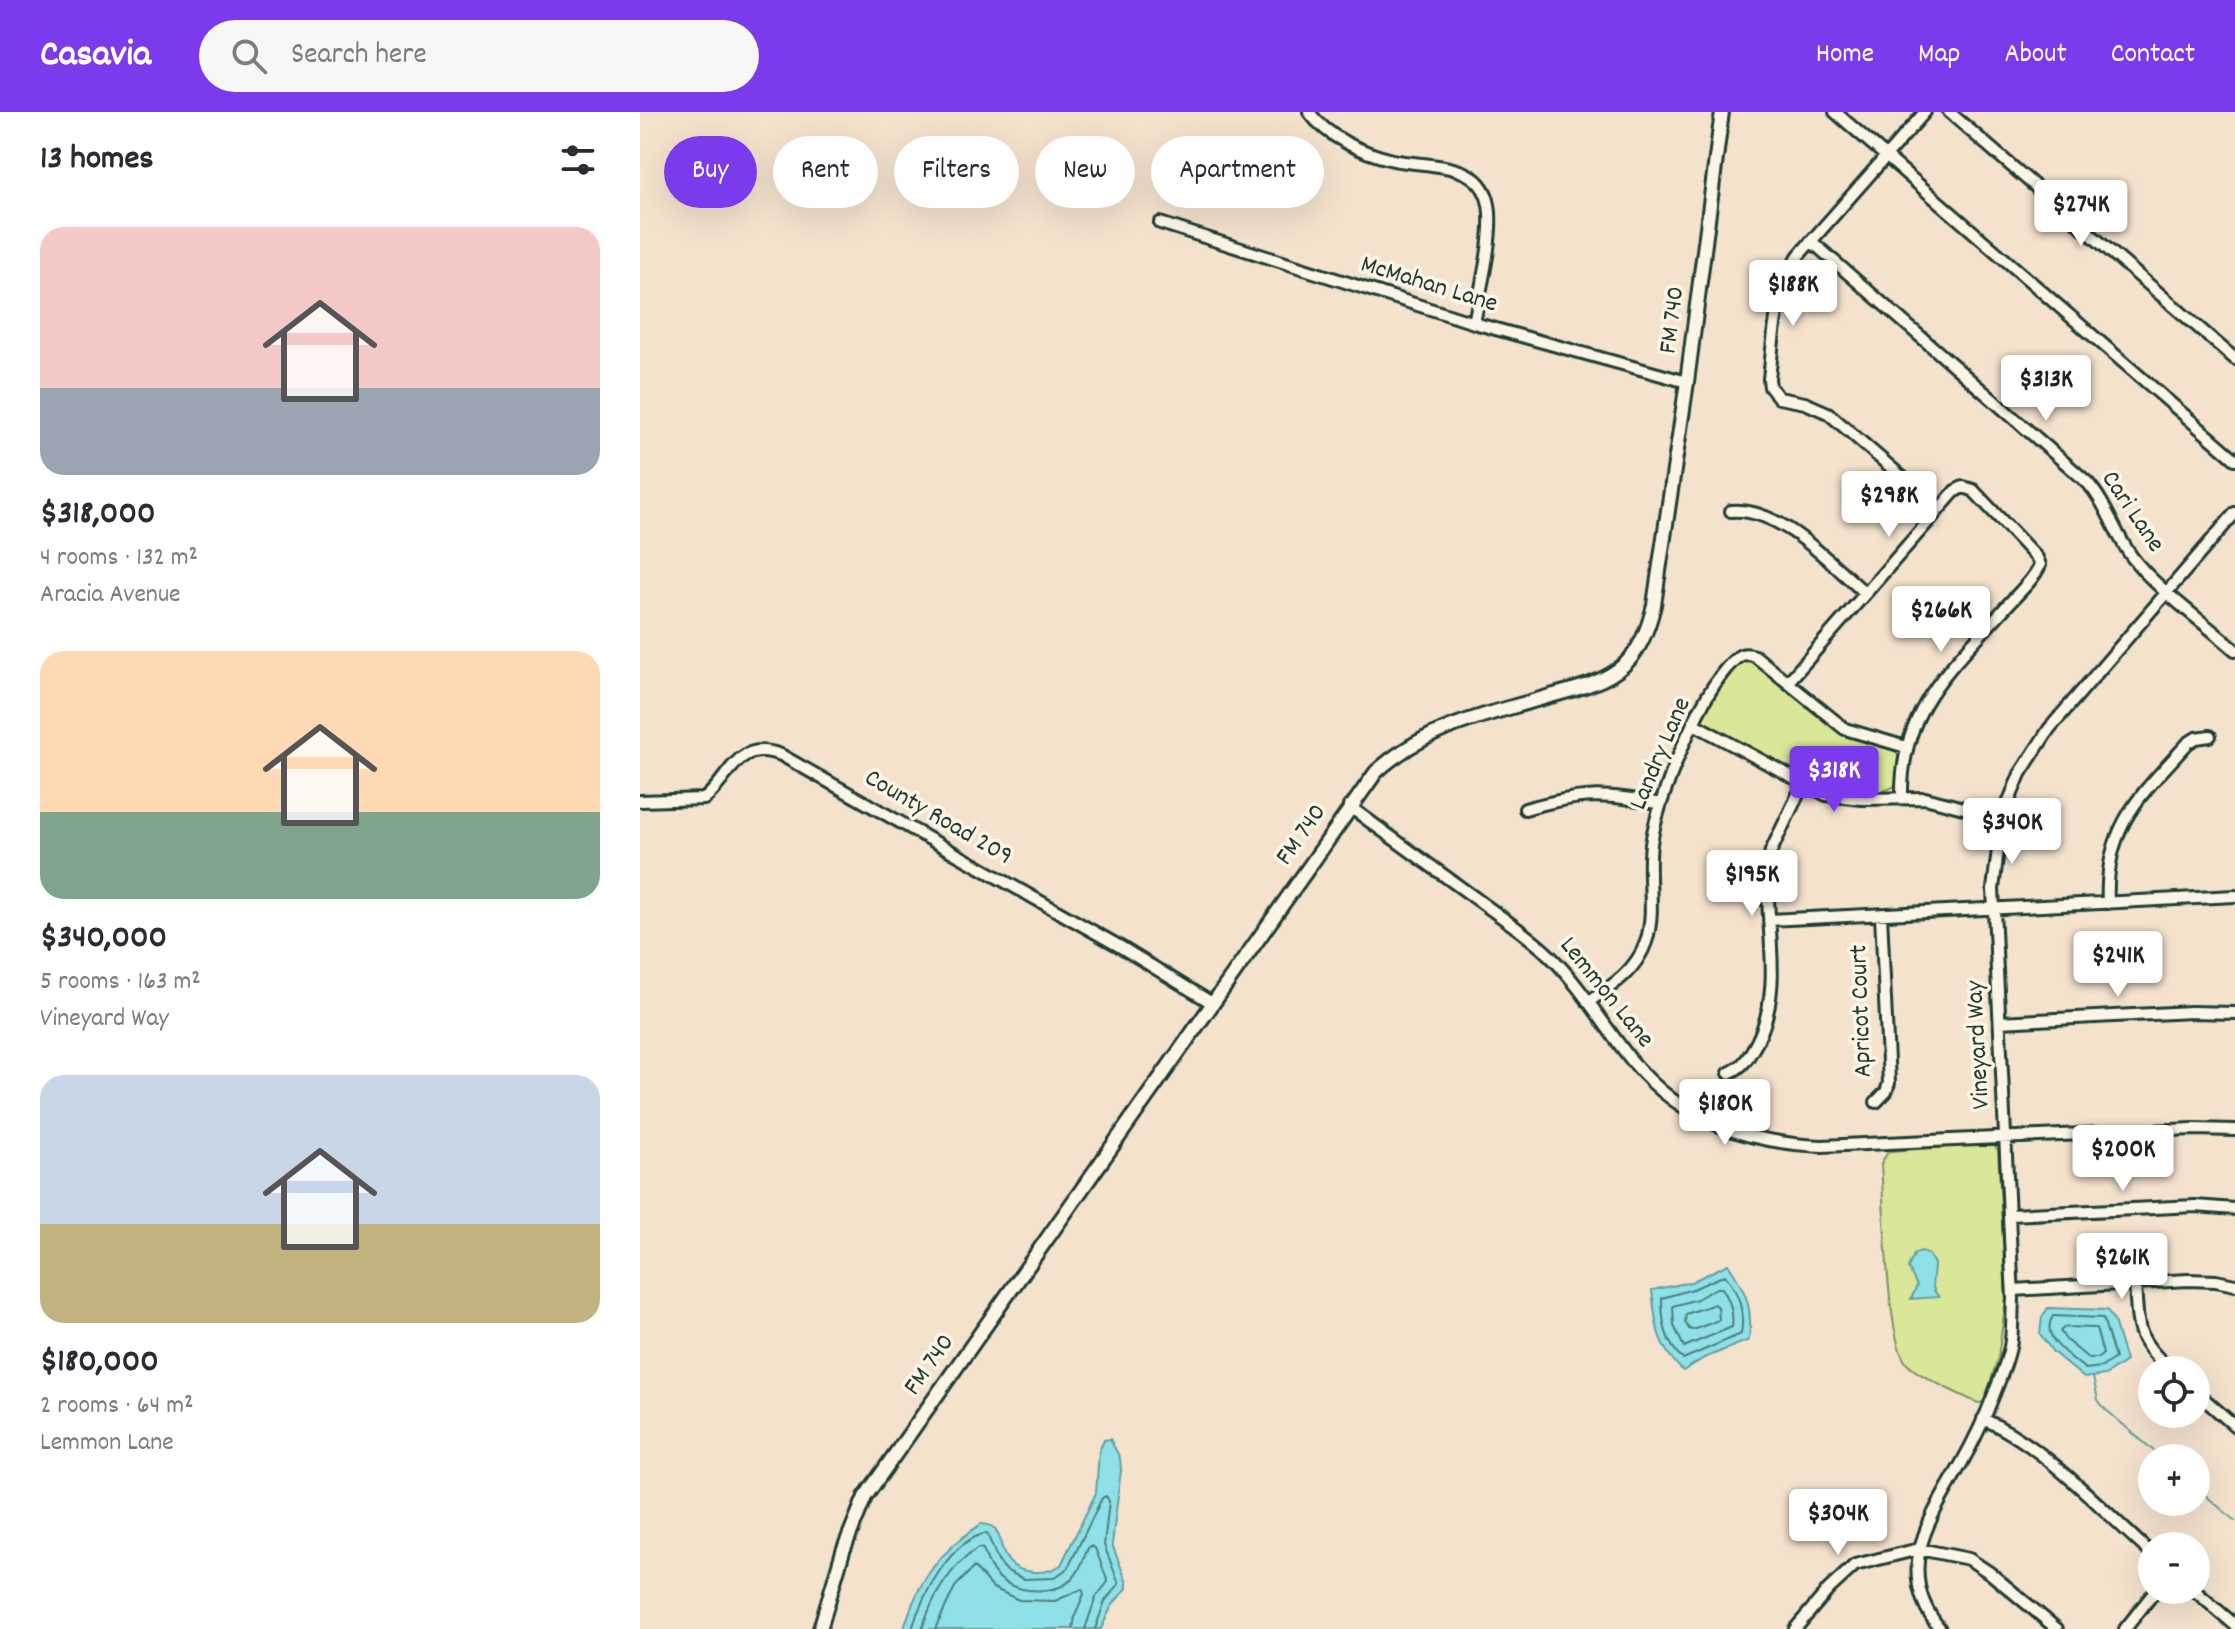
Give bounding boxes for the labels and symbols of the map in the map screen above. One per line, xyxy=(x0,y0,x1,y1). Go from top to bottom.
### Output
pin: $274K xyxy=(2025,180,2137,248)
street label: McMahan Lane xyxy=(1356,247,1502,323)
pin: $188K xyxy=(1737,260,1849,328)
street label: FM 740 xyxy=(1651,284,1695,356)
pin: $313K xyxy=(1990,355,2102,423)
street label: Cari Lane xyxy=(2091,464,2173,560)
pin: $298K xyxy=(1833,471,1945,539)
pin: $266K xyxy=(1885,586,1997,654)
street label: Landry Lane xyxy=(1621,692,1701,816)
pin: $318K xyxy=(1778,746,1890,814)
street label: County Road 209 xyxy=(857,761,1019,875)
street label: FM 740 xyxy=(1267,797,1337,873)
pin: $340K xyxy=(1956,798,2068,866)
pin: $195K xyxy=(1696,850,1808,918)
street label: Lemmon Lane xyxy=(1550,929,1662,1057)
pin: $241K xyxy=(2062,931,2174,999)
street label: Apricot Court xyxy=(1841,943,1883,1078)
street label: Vineyard Way xyxy=(1957,979,2001,1110)
pin: $180K xyxy=(1669,1079,1781,1147)
pin: $200K xyxy=(2067,1125,2179,1193)
pin: $261K xyxy=(2066,1233,2178,1301)
street label: FM 740 xyxy=(895,1327,965,1403)
pin: $304K xyxy=(1782,1489,1894,1557)

